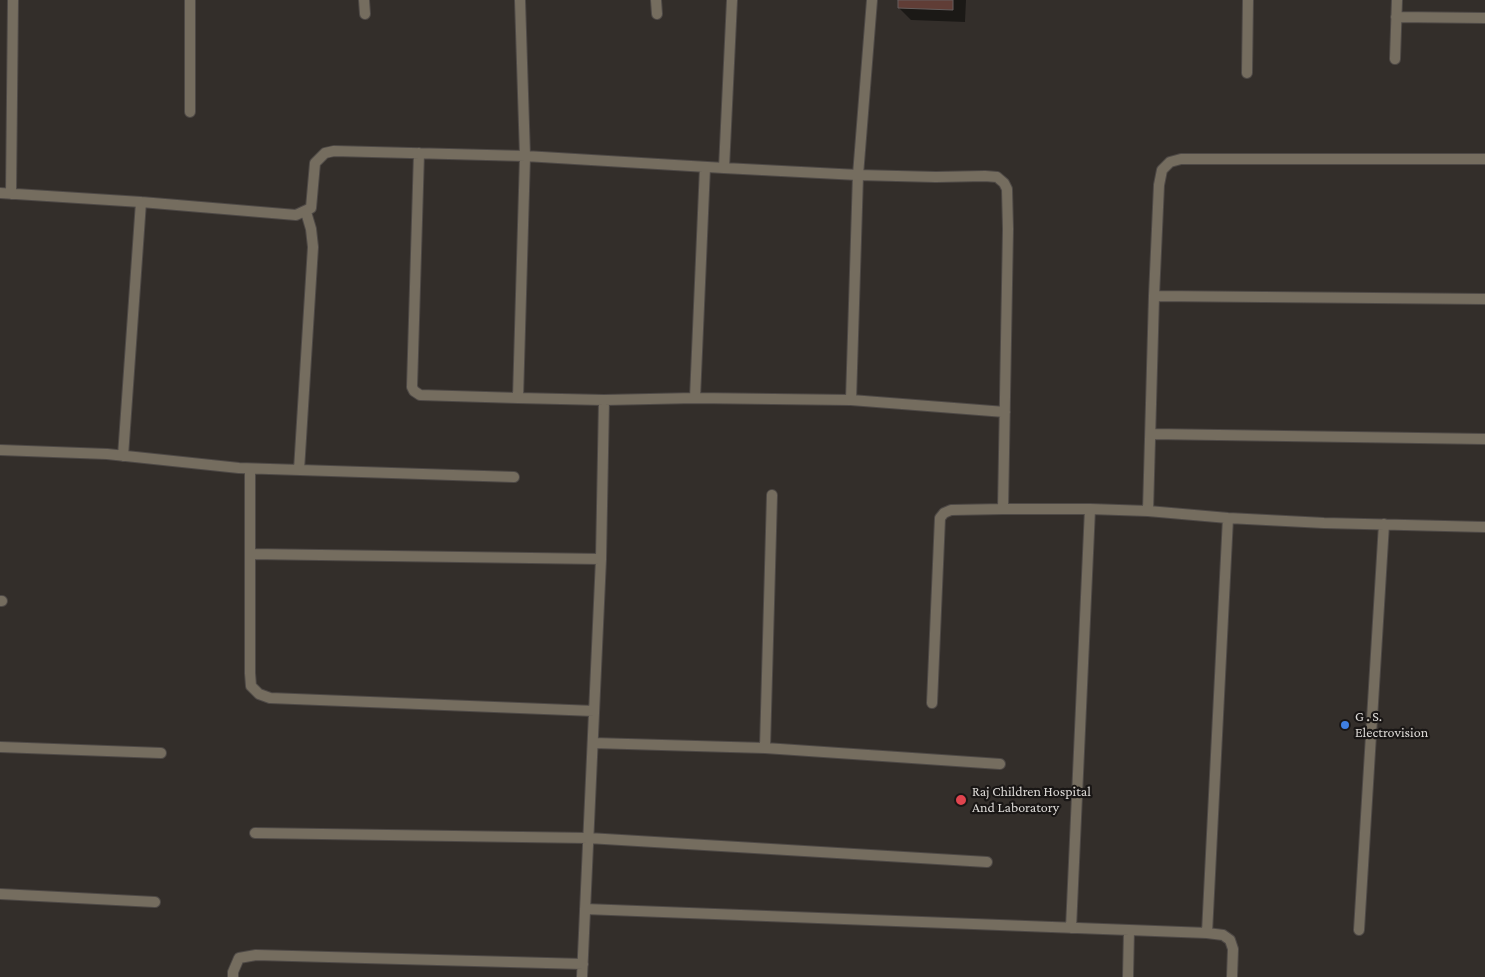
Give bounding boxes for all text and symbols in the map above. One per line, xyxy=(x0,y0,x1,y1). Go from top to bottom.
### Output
place label: G . S. Electrovision xyxy=(1355,709,1428,742)
marker: G . S. Electrovision xyxy=(1339,719,1351,731)
place label: Raj Children Hospital And Laboratory xyxy=(972,784,1091,816)
marker: Raj Children Hospital And Laboratory xyxy=(954,793,968,807)

